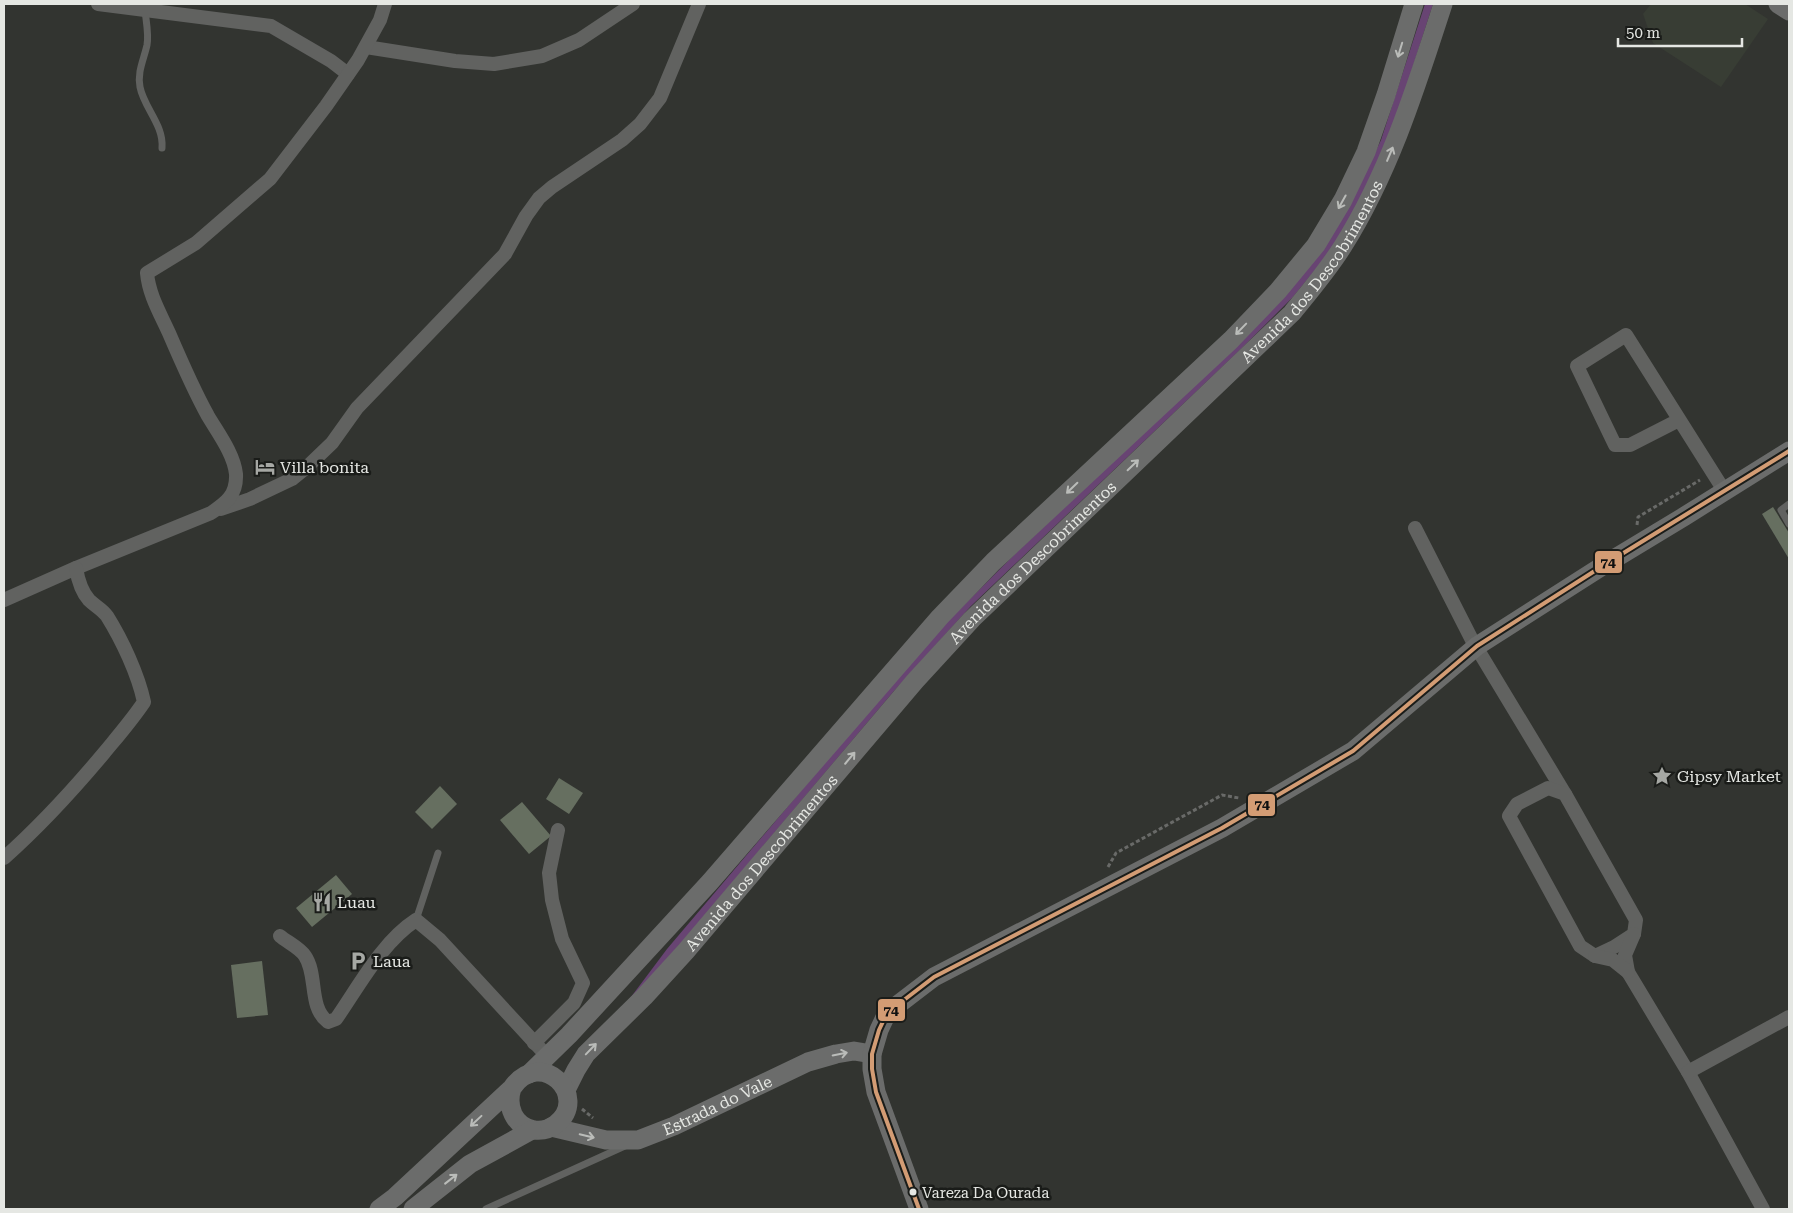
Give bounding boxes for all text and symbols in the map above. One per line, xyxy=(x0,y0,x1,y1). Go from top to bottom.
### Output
scale bar xyxy=(1618,15,1742,47)
text: 50 m xyxy=(1626,24,1661,42)
one-way arrow xyxy=(1394,42,1404,58)
one-way arrow xyxy=(1386,147,1396,162)
street label: Avenida dos Descobrimentos xyxy=(1237,177,1387,367)
one-way arrow xyxy=(1336,194,1346,208)
one-way arrow xyxy=(1236,322,1248,334)
hotel icon: Villa bonita xyxy=(254,456,276,478)
place label: Villa bonita xyxy=(280,458,369,477)
one-way arrow xyxy=(1127,459,1139,471)
street label: Avenida dos Descobrimentos xyxy=(945,477,1121,648)
one-way arrow xyxy=(1066,482,1079,494)
line badge: 74 xyxy=(1594,550,1623,574)
text: 74 xyxy=(1600,554,1616,570)
one-way arrow xyxy=(845,751,856,764)
place icon: Gipsy Market xyxy=(1651,765,1673,787)
place label: Gipsy Market xyxy=(1677,767,1781,786)
street label: Avenida dos Descobrimentos xyxy=(681,770,842,955)
line badge: 74 xyxy=(1247,793,1276,817)
text: 74 xyxy=(1254,796,1270,812)
restaurant icon: Luau xyxy=(311,891,333,913)
place label: Luau xyxy=(337,893,375,912)
parking icon: Laua xyxy=(347,950,369,972)
place label: Laua xyxy=(373,952,411,971)
line badge: 74 xyxy=(877,998,906,1022)
text: 74 xyxy=(883,1002,899,1018)
one-way arrow xyxy=(585,1043,597,1055)
one-way arrow xyxy=(831,1048,847,1058)
street label: Estrada do Vale xyxy=(660,1072,775,1139)
one-way arrow xyxy=(470,1115,482,1127)
one-way arrow xyxy=(579,1132,595,1141)
one-way arrow xyxy=(444,1174,457,1185)
place label: Vareza Da Ourada xyxy=(922,1184,1049,1202)
marker: Vareza Da Ourada xyxy=(908,1187,918,1197)

